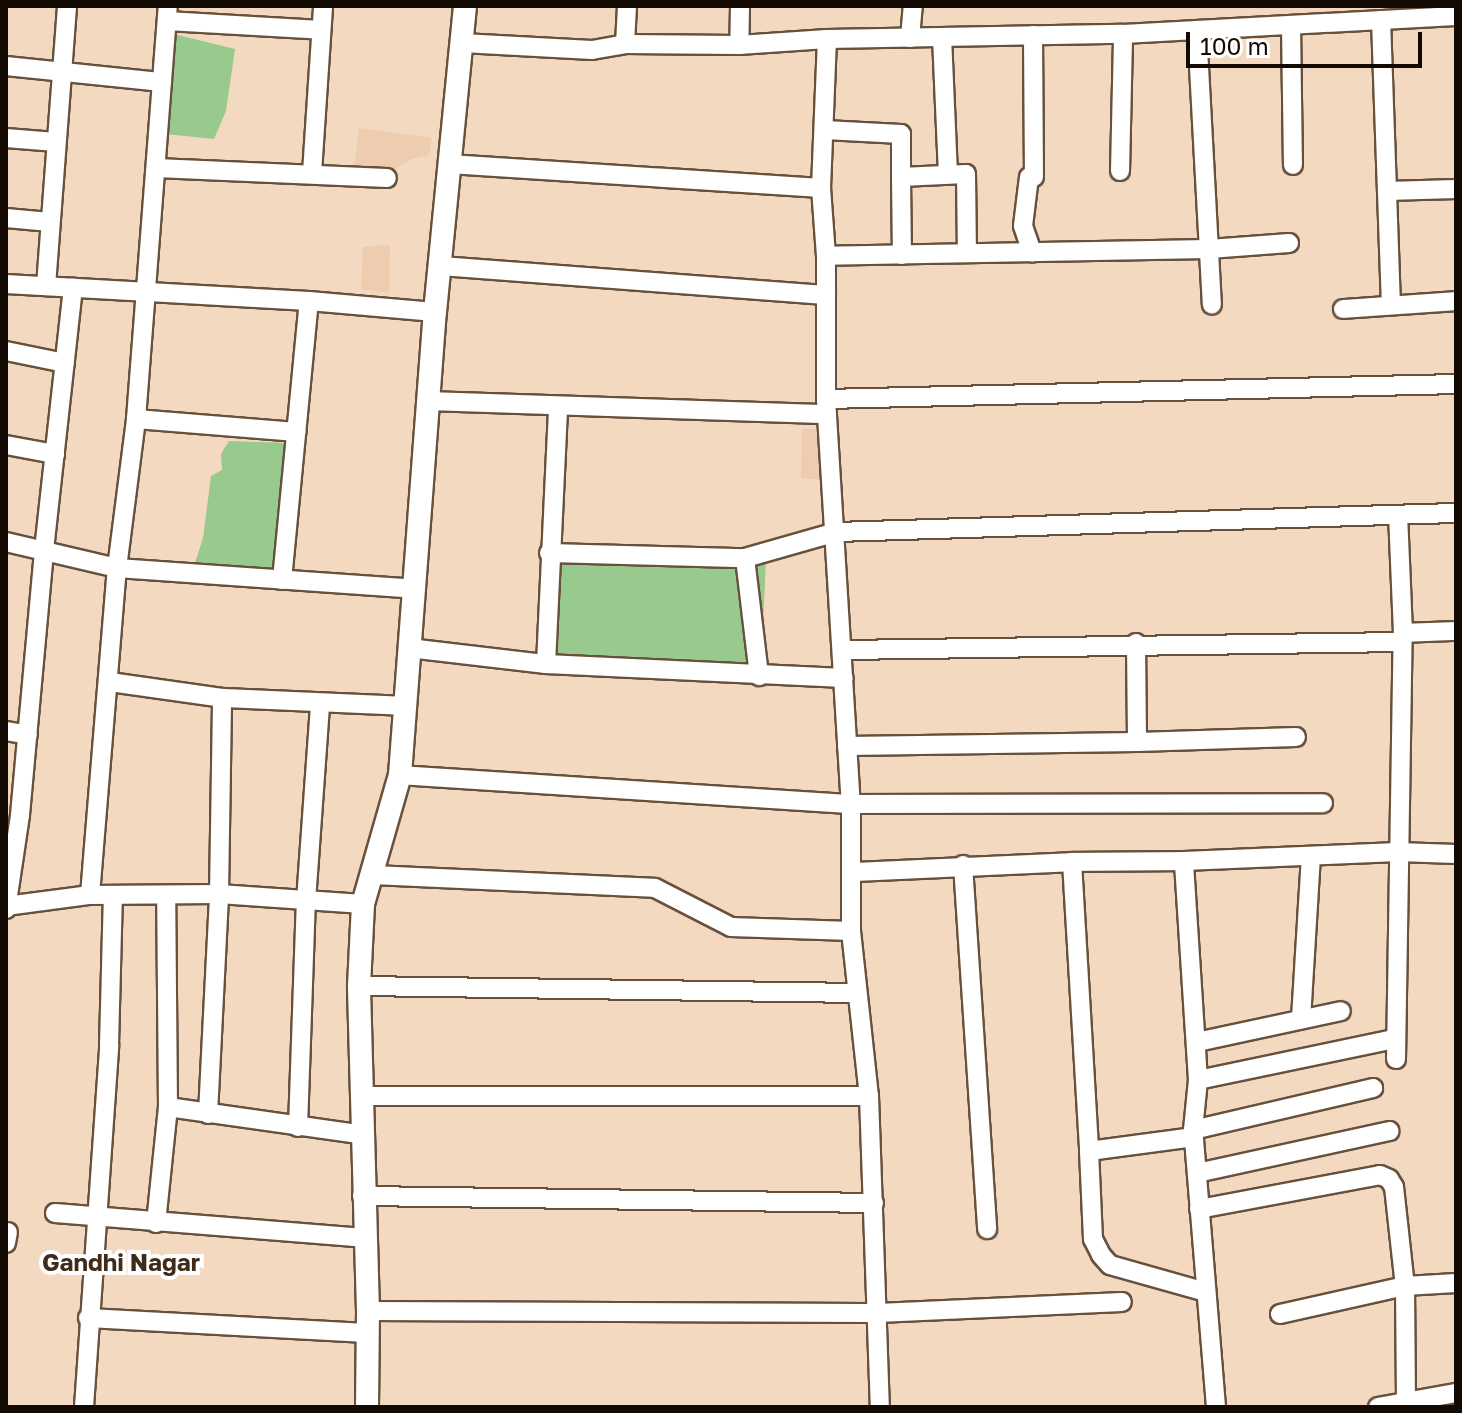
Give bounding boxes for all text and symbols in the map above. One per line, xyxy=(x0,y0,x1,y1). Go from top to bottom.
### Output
scale bar xyxy=(1190,16,1426,66)
text: 100 m xyxy=(1200,31,1269,60)
district label: Gandhi Nagar xyxy=(42,1248,200,1276)

